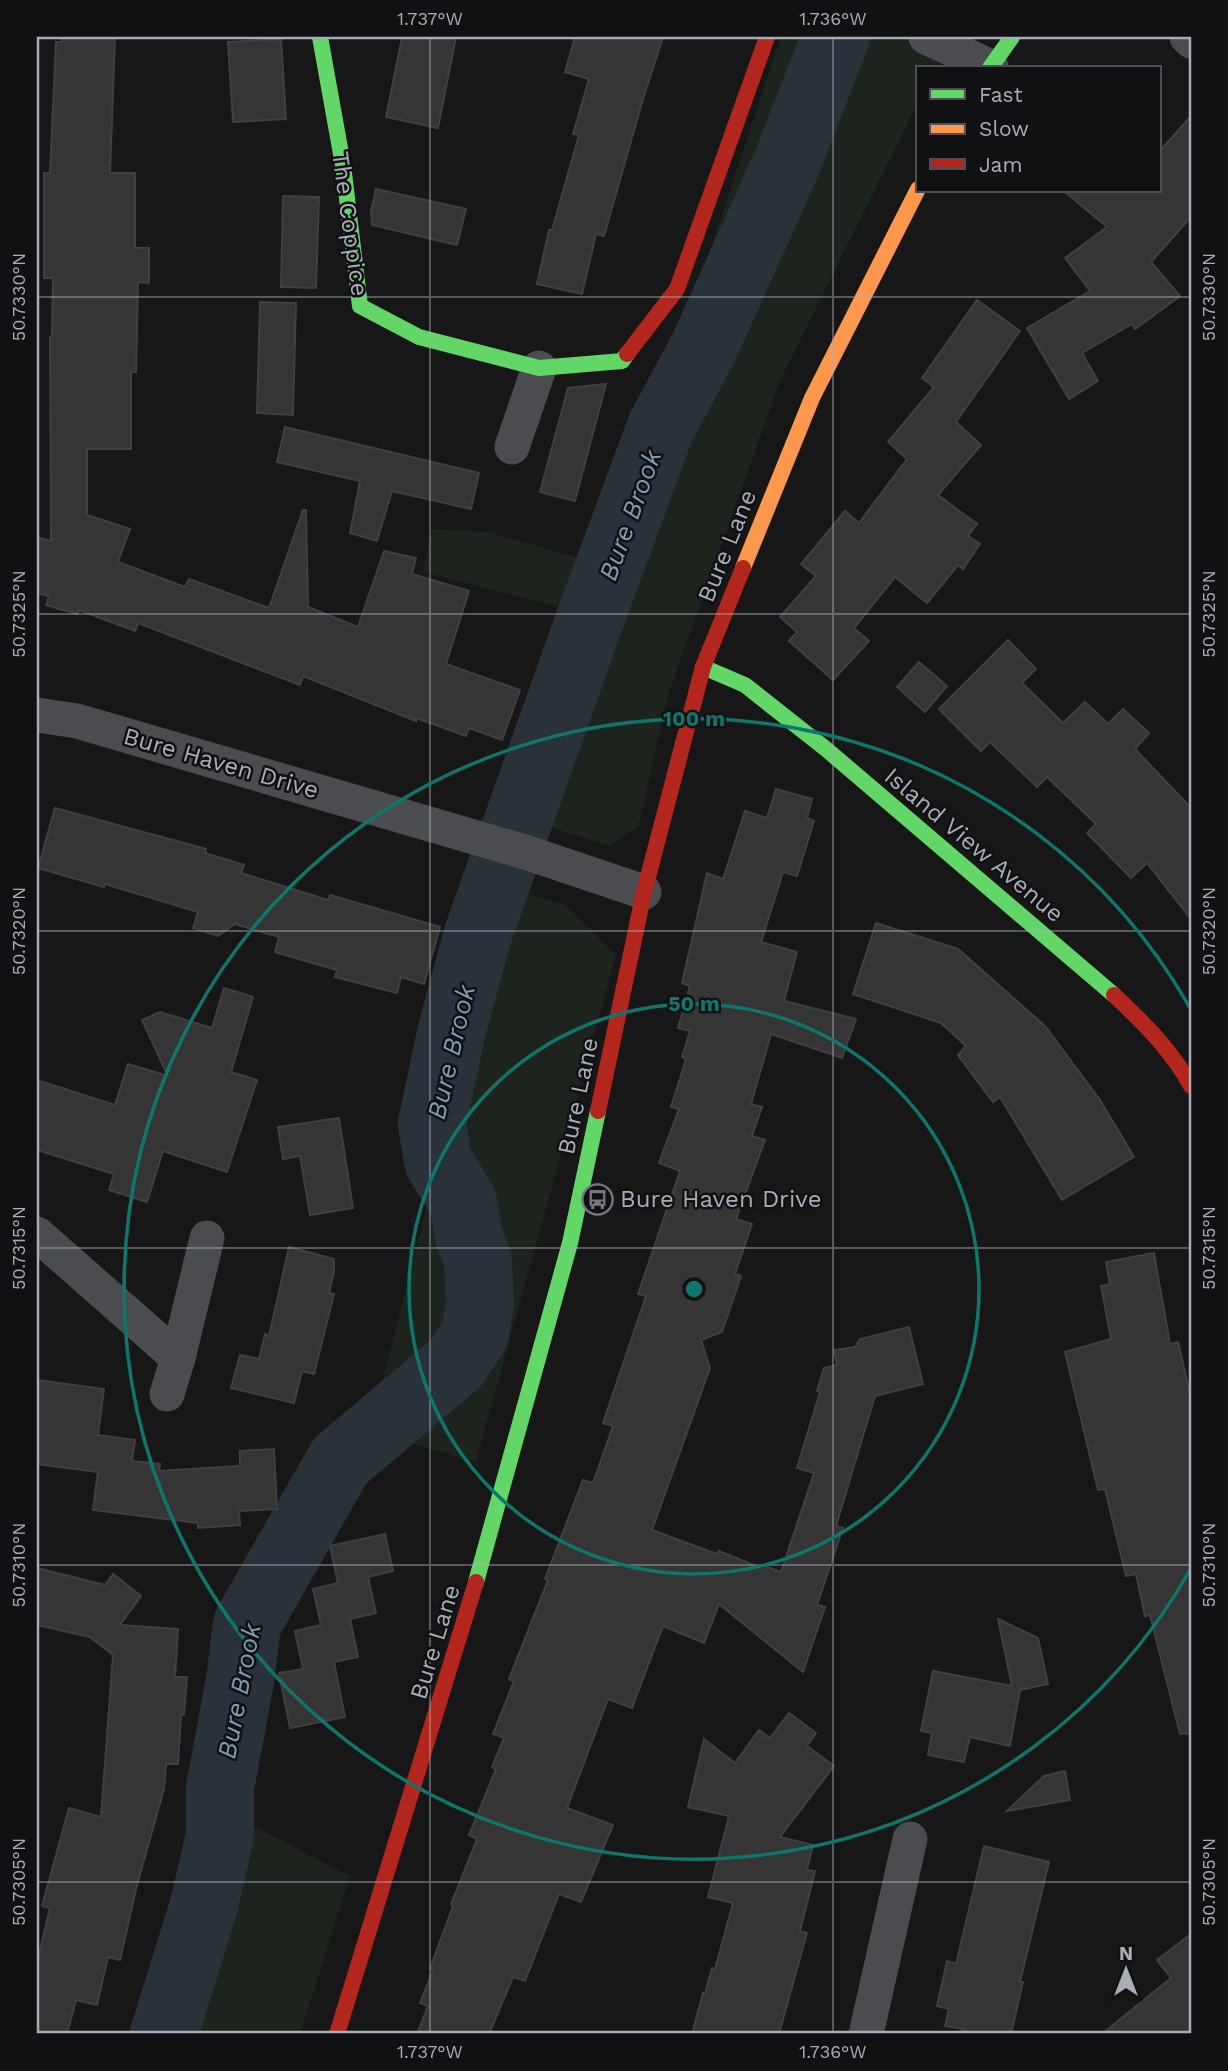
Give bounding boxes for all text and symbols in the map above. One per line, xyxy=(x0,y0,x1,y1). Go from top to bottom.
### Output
text: 1.737°W xyxy=(397,8,463,29)
text: 1.736°W xyxy=(799,8,867,29)
legend xyxy=(916,66,1162,192)
text: Fast xyxy=(979,82,1023,107)
text: Slow xyxy=(979,116,1029,141)
street label: The Coppice xyxy=(326,150,374,298)
text: Jam xyxy=(979,152,1022,177)
text: 50.7330°N xyxy=(8,253,29,341)
text: 50.7330°N xyxy=(1198,253,1219,341)
water label: Bure Brook xyxy=(592,445,668,585)
street label: Bure Lane xyxy=(692,486,762,606)
text: 50.7325°N xyxy=(8,570,29,658)
text: 50.7325°N xyxy=(1198,570,1219,658)
text: 100 m xyxy=(663,706,725,731)
street label: Bure Haven Drive xyxy=(120,722,322,804)
street label: Island View Avenue xyxy=(879,762,1069,928)
text: 50.7320°N xyxy=(8,887,29,975)
text: 50.7320°N xyxy=(1198,887,1219,975)
water label: Bure Brook xyxy=(421,981,481,1122)
text: 50 m xyxy=(668,991,720,1016)
street label: Bure Lane xyxy=(552,1035,604,1157)
bus stop icon: Bure Haven Drive xyxy=(580,1182,614,1216)
place label: Bure Haven Drive xyxy=(620,1185,822,1213)
text: 50.7315°N xyxy=(8,1206,29,1290)
text: 50.7315°N xyxy=(1198,1206,1219,1290)
centre of rings xyxy=(682,1277,706,1301)
text: 50.7310°N xyxy=(8,1523,29,1607)
text: 50.7310°N xyxy=(1198,1523,1219,1607)
street label: Bure Lane xyxy=(404,1581,466,1703)
water label: Bure Brook xyxy=(211,1620,267,1761)
text: 50.7305°N xyxy=(8,1838,29,1926)
text: 50.7305°N xyxy=(1198,1838,1219,1926)
north arrow xyxy=(1092,1934,1162,2004)
text: N xyxy=(1119,1942,1133,1965)
text: 1.737°W xyxy=(397,2041,463,2062)
text: 1.736°W xyxy=(799,2041,867,2062)

